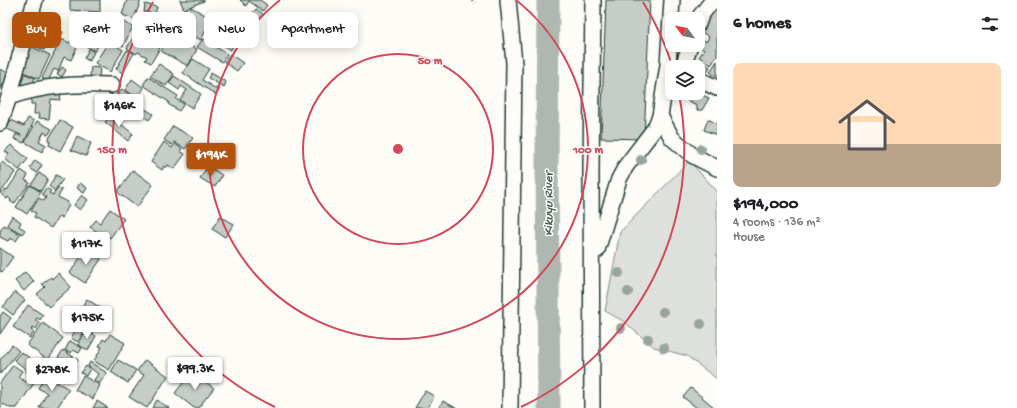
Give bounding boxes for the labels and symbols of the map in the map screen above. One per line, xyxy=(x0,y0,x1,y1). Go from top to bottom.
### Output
north arrow xyxy=(665,12,705,52)
text: 50 m xyxy=(418,55,443,69)
pin: $146K xyxy=(91,94,147,128)
centre of rings xyxy=(391,142,405,156)
pin: $194K xyxy=(183,143,239,177)
text: 150 m xyxy=(96,144,127,158)
text: 100 m xyxy=(572,144,603,158)
water label: Kikuyu River xyxy=(542,170,557,236)
pin: $117K xyxy=(58,232,114,266)
pin: $175K xyxy=(59,306,115,340)
pin: $99.3K xyxy=(162,357,228,391)
pin: $278K xyxy=(24,358,80,392)

